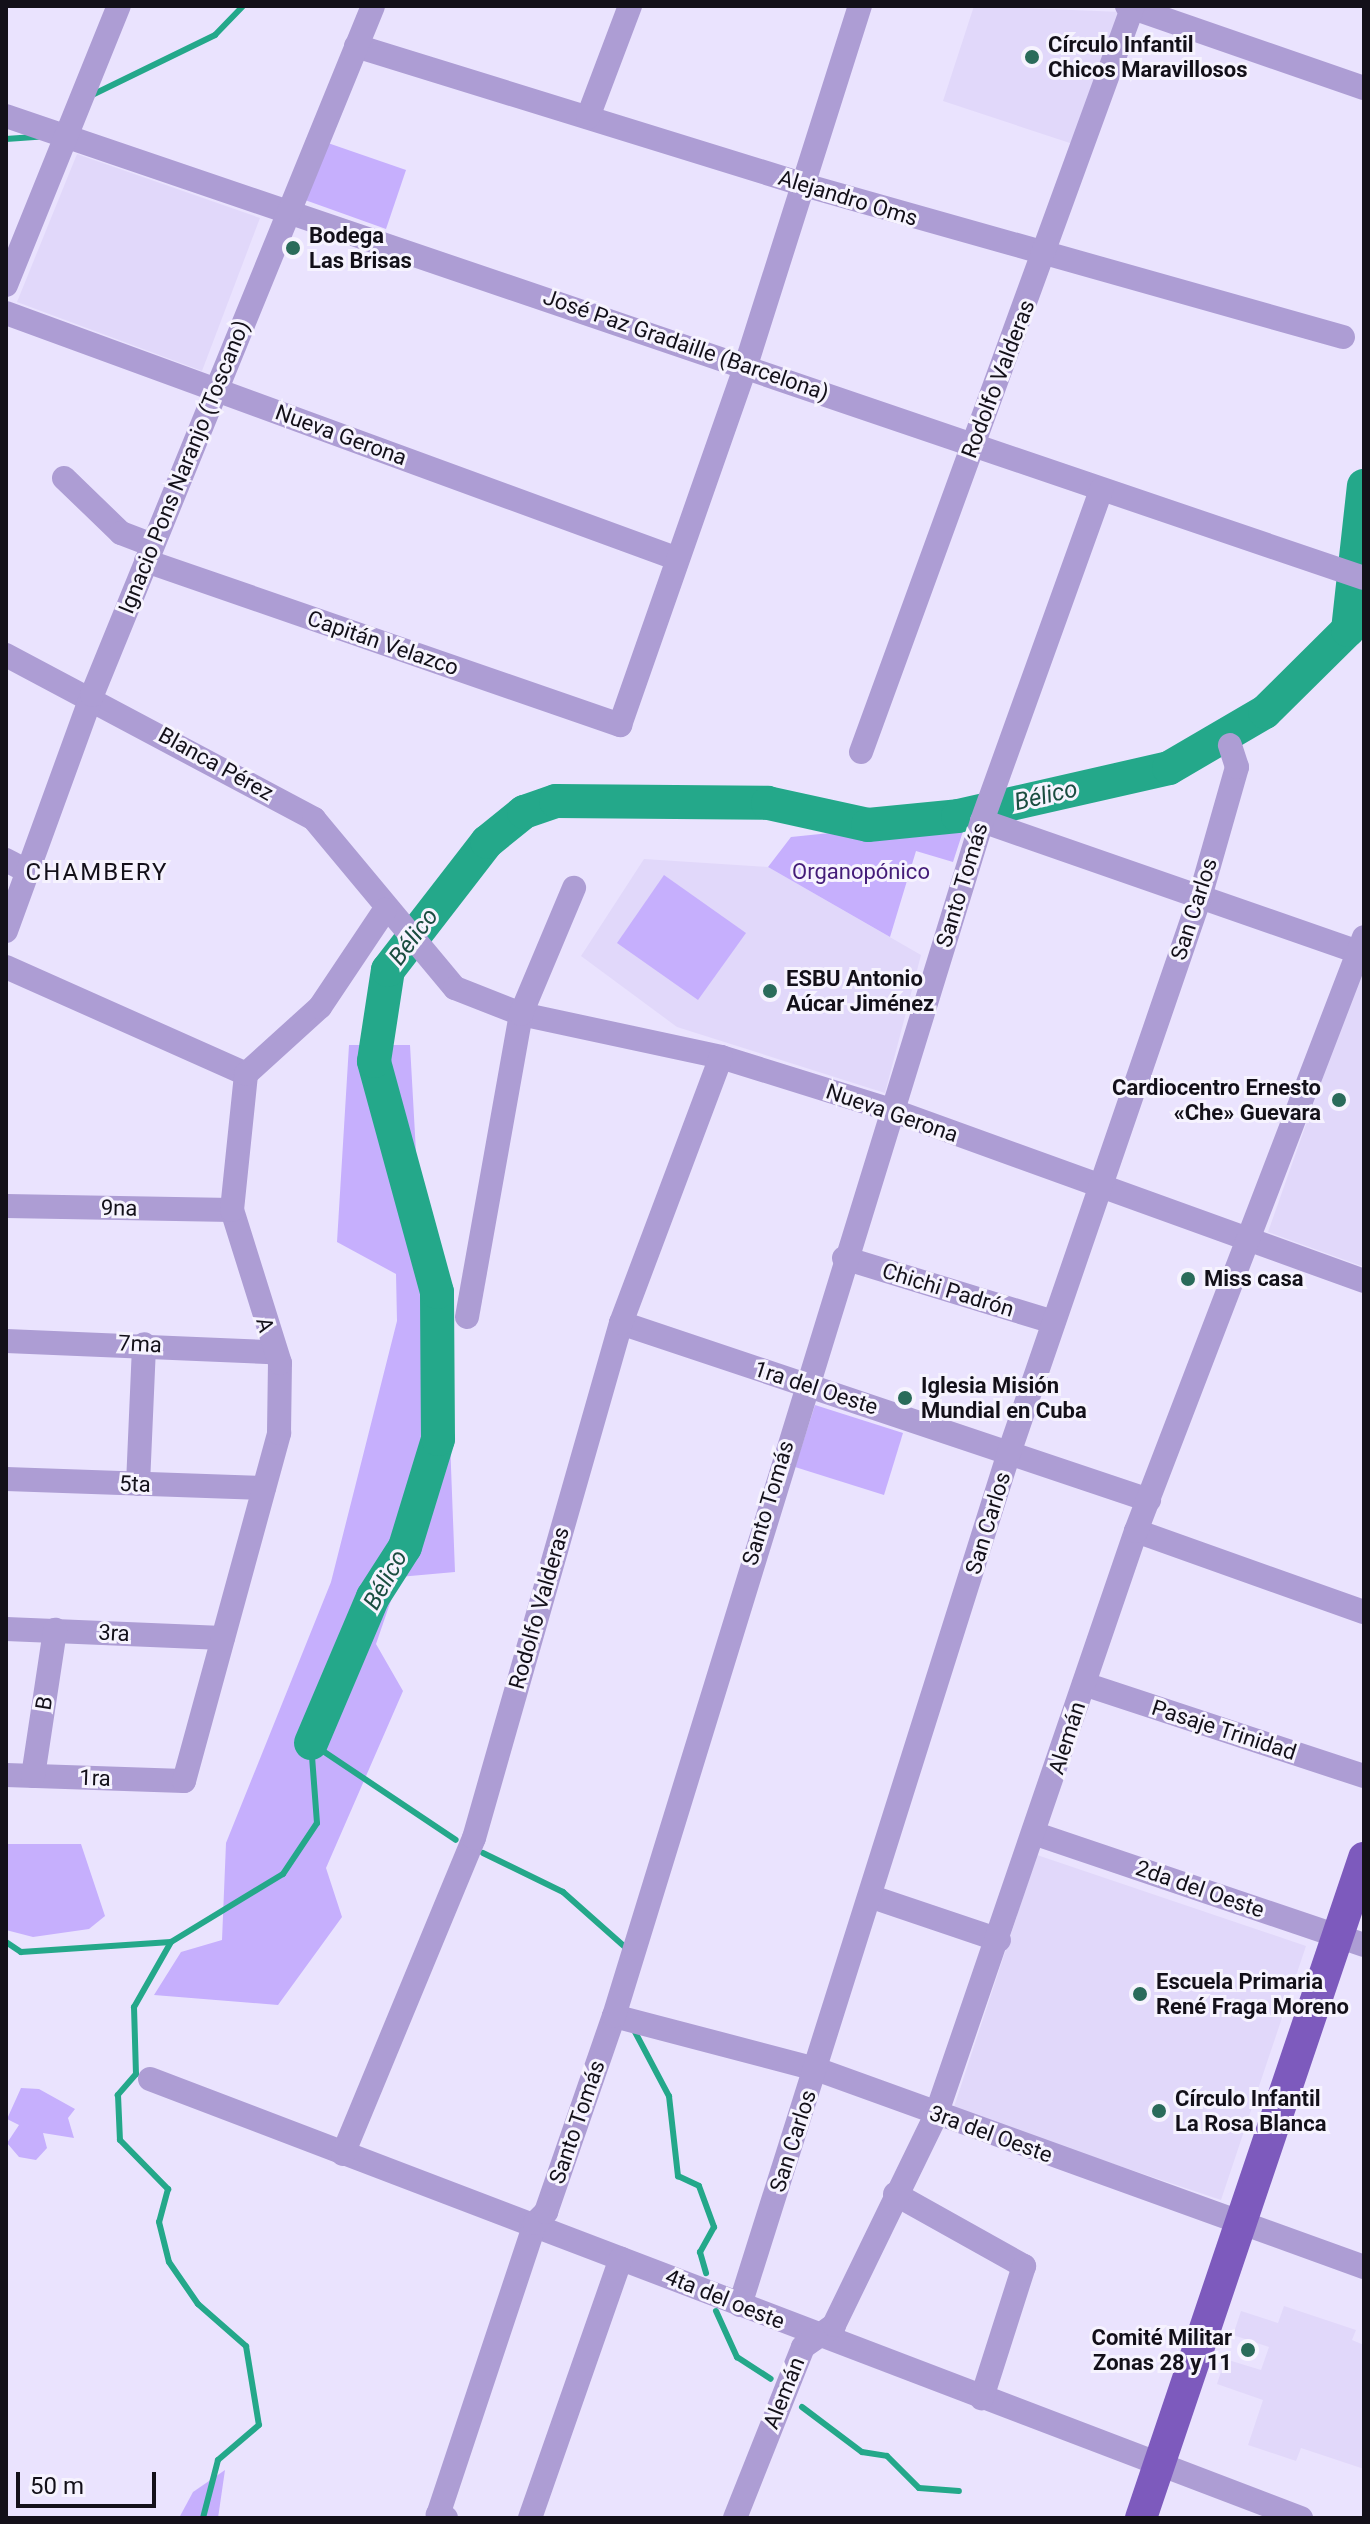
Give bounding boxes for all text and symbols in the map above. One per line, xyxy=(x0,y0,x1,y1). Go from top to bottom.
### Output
place label: Círculo Infantil Chicos Maravillosos xyxy=(1048,31,1248,82)
marker: Círculo Infantil Chicos Maravillosos xyxy=(1023,48,1041,66)
street label: Alejandro Oms xyxy=(775,164,921,232)
place label: Bodega Las Brisas xyxy=(309,222,412,274)
marker: Bodega Las Brisas xyxy=(284,239,302,257)
street label: José Paz Gradaille (Barcelona) xyxy=(540,284,832,406)
street label: Rodolfo Valderas xyxy=(956,296,1040,462)
street label: Ignacio Pons Naranjo (Toscano) xyxy=(113,317,255,617)
street label: Nueva Gerona xyxy=(272,399,410,471)
street label: Capitán Velazco xyxy=(304,605,462,681)
street label: Blanca Pérez xyxy=(154,722,278,806)
water label: Bélico xyxy=(1012,775,1080,817)
street label: Santo Tomás xyxy=(930,819,994,951)
street label: San Carlos xyxy=(1165,855,1223,963)
district label: CHAMBERY xyxy=(26,859,168,887)
park label: Organopónico xyxy=(792,859,930,885)
water label: Bélico xyxy=(383,903,445,971)
place label: ESBU Antonio Aúcar Jiménez xyxy=(786,965,934,1016)
marker: ESBU Antonio Aúcar Jiménez xyxy=(761,982,779,1000)
place label: Cardiocentro Ernesto «Che» Guevara xyxy=(1112,1074,1321,1126)
street label: Nueva Gerona xyxy=(823,1078,961,1148)
marker: Cardiocentro Ernesto «Che» Guevara xyxy=(1328,1089,1350,1111)
street label: 9na xyxy=(101,1194,137,1222)
street label: Chichi Padrón xyxy=(879,1257,1017,1323)
place label: Miss casa xyxy=(1204,1266,1303,1292)
marker: Miss casa xyxy=(1179,1270,1197,1288)
street label: A xyxy=(250,1314,280,1336)
street label: 7ma xyxy=(118,1330,162,1358)
street label: 1ra del Oeste xyxy=(751,1356,881,1420)
place label: Iglesia Misión Mundial en Cuba xyxy=(921,1372,1087,1424)
marker: Iglesia Misión Mundial en Cuba xyxy=(896,1389,914,1407)
street label: Santo Tomás xyxy=(736,1437,800,1569)
street label: San Carlos xyxy=(960,1469,1016,1577)
street label: 5ta xyxy=(119,1470,151,1498)
street label: Rodolfo Valderas xyxy=(503,1524,575,1692)
water label: Bélico xyxy=(358,1545,414,1615)
street label: 3ra xyxy=(98,1619,130,1647)
street label: B xyxy=(30,1694,58,1712)
street label: Pasaje Trinidad xyxy=(1148,1694,1300,1766)
street label: Alemán xyxy=(1043,1698,1091,1778)
street label: 1ra xyxy=(79,1764,111,1792)
street label: 2da del Oeste xyxy=(1132,1855,1268,1923)
place label: Escuela Primaria René Fraga Moreno xyxy=(1156,1968,1349,2020)
marker: Escuela Primaria René Fraga Moreno xyxy=(1131,1985,1149,2003)
street label: Santo Tomás xyxy=(543,2057,611,2187)
place label: Círculo Infantil La Rosa Blanca xyxy=(1175,2085,1326,2136)
street label: San Carlos xyxy=(764,2087,822,2195)
street label: 3ra del Oeste xyxy=(926,2100,1056,2168)
marker: Círculo Infantil La Rosa Blanca xyxy=(1150,2102,1168,2120)
street label: 4ta del oeste xyxy=(662,2263,788,2335)
place label: Comité Militar Zonas 28 y 11 xyxy=(1092,2324,1232,2376)
marker: Comité Militar Zonas 28 y 11 xyxy=(1239,2341,1257,2359)
street label: Alemán xyxy=(758,2353,810,2433)
scale bar xyxy=(20,2456,160,2506)
text: 50 m xyxy=(30,2472,84,2500)

